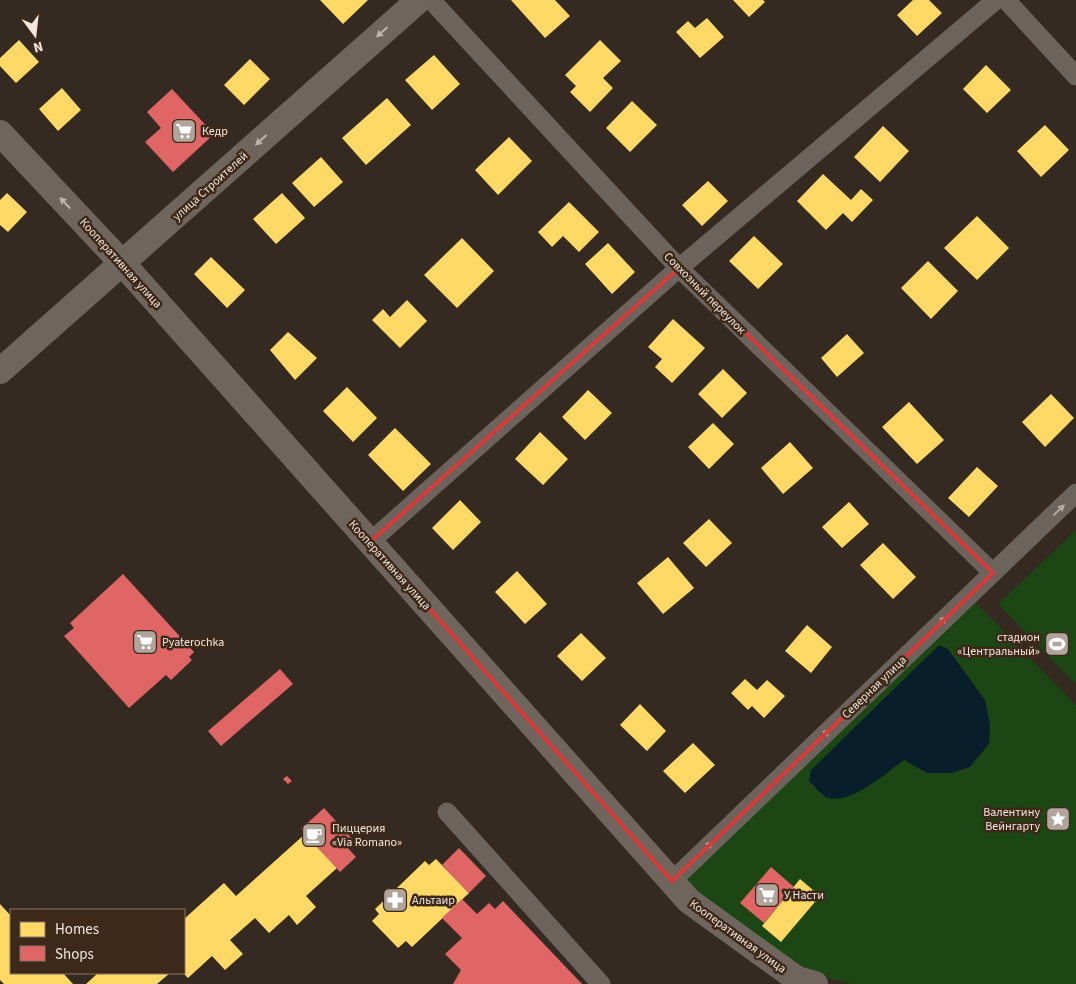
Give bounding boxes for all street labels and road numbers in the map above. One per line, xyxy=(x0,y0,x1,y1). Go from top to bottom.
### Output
street label: улица Строителей xyxy=(169,148,252,225)
street label: Кооперативная улица xyxy=(75,215,166,312)
street label: Совхозный переулок xyxy=(660,248,750,338)
street label: Кооперативная улица xyxy=(344,517,435,614)
street label: Северная улица xyxy=(838,652,911,723)
street label: Кооперативная улица xyxy=(686,895,790,977)

